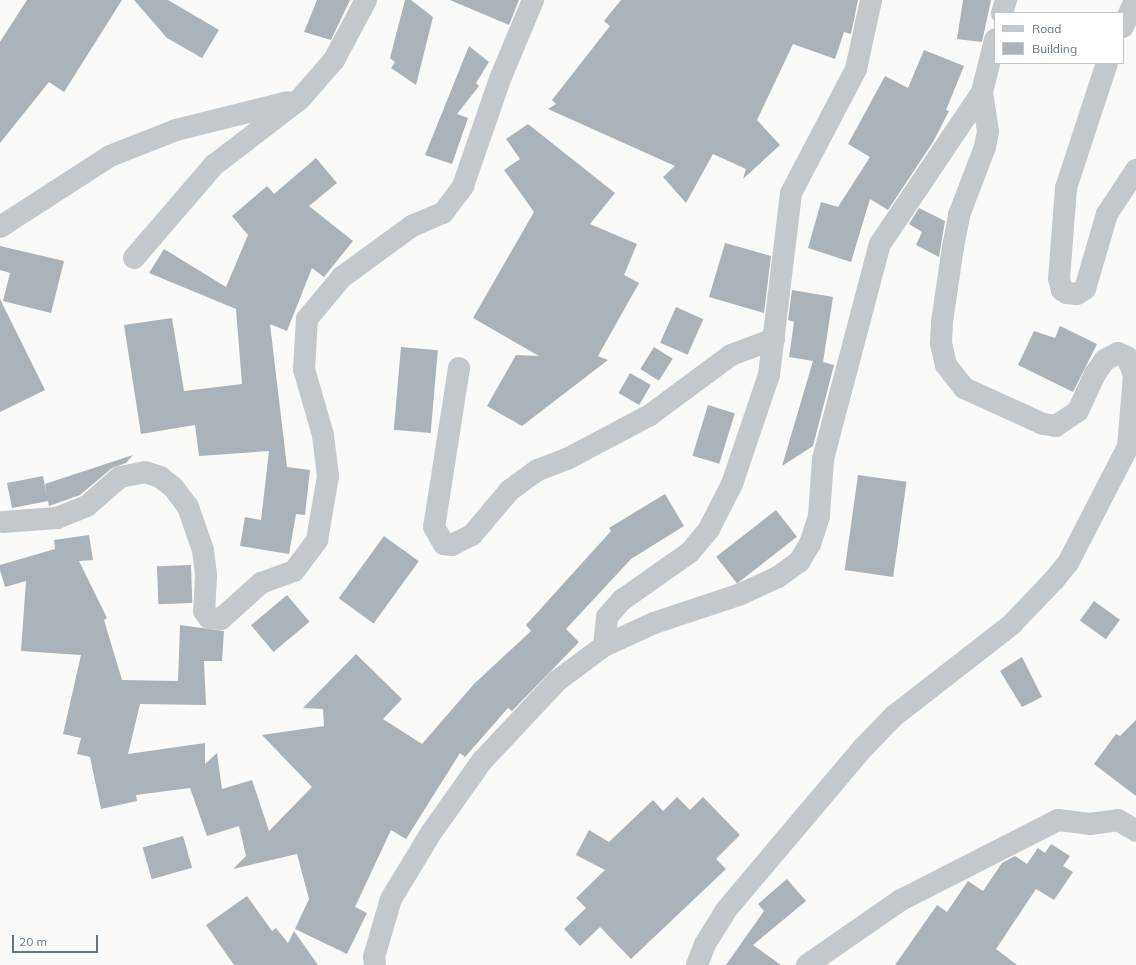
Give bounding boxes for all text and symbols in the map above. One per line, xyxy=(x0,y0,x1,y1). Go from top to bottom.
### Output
legend xyxy=(994,12,1124,64)
text: Road xyxy=(1032,21,1061,36)
text: Building xyxy=(1032,41,1077,56)
scale bar xyxy=(14,927,100,953)
text: 20 m xyxy=(19,934,47,949)

